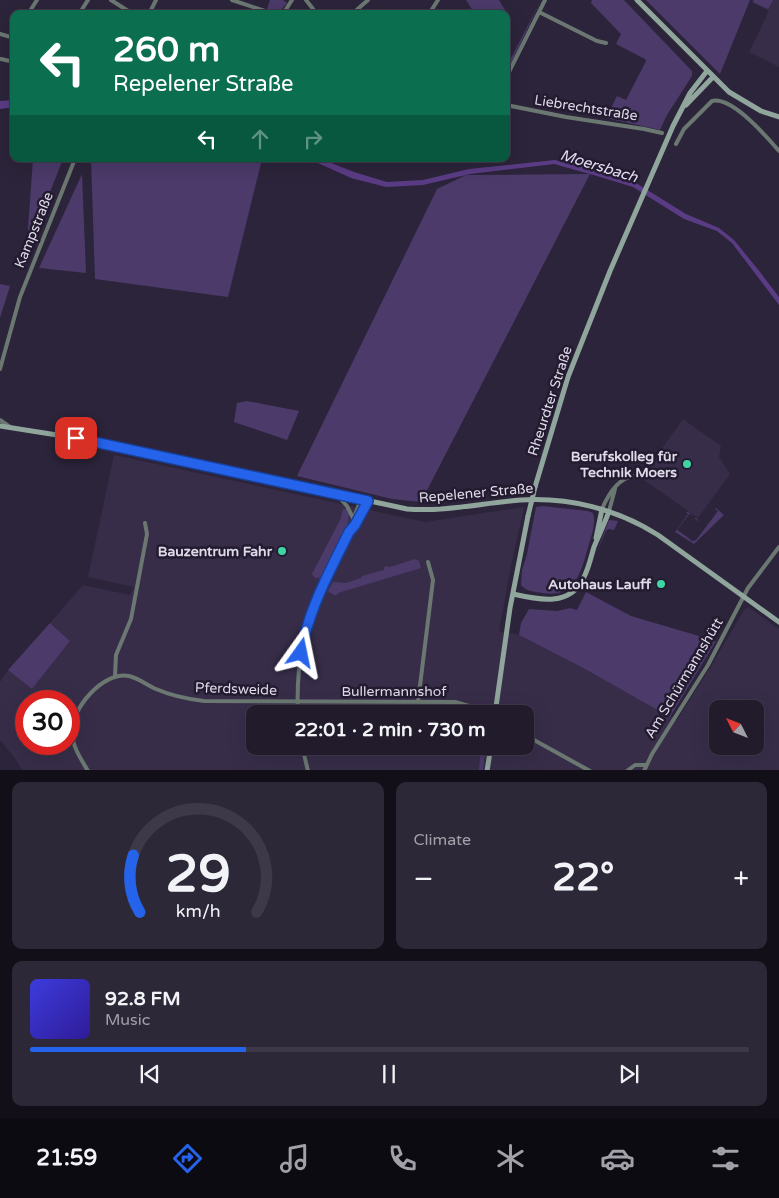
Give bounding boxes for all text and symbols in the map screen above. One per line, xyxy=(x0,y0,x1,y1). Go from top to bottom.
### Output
text: 260 m xyxy=(113,29,220,71)
icon: left xyxy=(30,30,95,95)
text: Repelener Straße xyxy=(113,71,293,97)
street label: Liebrechtstraße xyxy=(533,91,639,125)
icon: left xyxy=(193,125,221,153)
icon: ahead xyxy=(246,125,274,153)
icon: right xyxy=(299,125,327,153)
water label: Moersbach xyxy=(558,146,641,187)
street label: Kampstraße xyxy=(11,189,57,271)
street label: Rheurdter Straße xyxy=(524,344,576,458)
pin xyxy=(55,417,97,459)
icon: arrive xyxy=(62,424,90,452)
place label: Berufskolleg für Technik Moers xyxy=(571,448,678,481)
marker: Berufskolleg für Technik Moers xyxy=(681,458,693,470)
street label: Repelener Straße xyxy=(418,480,534,506)
place label: Bauzentrum Fahr xyxy=(158,543,273,560)
marker: Bauzentrum Fahr xyxy=(276,545,288,557)
place label: Autohaus Lauff xyxy=(548,576,652,593)
marker: Autohaus Lauff xyxy=(655,578,667,590)
street label: Am Schürmannshütt xyxy=(641,614,727,741)
position arrow xyxy=(274,626,326,678)
street label: Pferdsweide xyxy=(195,679,277,699)
street label: Bullermannshof xyxy=(341,683,447,700)
speed limit sign: 30 xyxy=(15,690,80,755)
north arrow xyxy=(709,700,764,755)
map controls xyxy=(709,700,764,755)
text: 22:01 · 2 min · 730 m xyxy=(294,719,486,741)
text: Climate xyxy=(414,830,471,850)
text: 29 xyxy=(165,843,230,906)
text: 22° xyxy=(552,855,614,901)
text: − xyxy=(414,862,433,896)
text: + xyxy=(733,862,749,896)
text: km/h xyxy=(175,901,220,922)
text: 92.8 FM xyxy=(105,988,181,1010)
text: Music xyxy=(105,1010,150,1030)
icon: previous xyxy=(136,1060,164,1088)
icon: pause xyxy=(375,1060,403,1088)
icon: next xyxy=(615,1060,643,1088)
icon: directions xyxy=(170,1141,205,1176)
icon: music xyxy=(277,1141,312,1176)
icon: phone xyxy=(385,1141,420,1176)
icon: climate xyxy=(493,1141,528,1176)
icon: car xyxy=(600,1141,635,1176)
icon: filters xyxy=(708,1141,743,1176)
text: 21:59 xyxy=(36,1145,97,1171)

